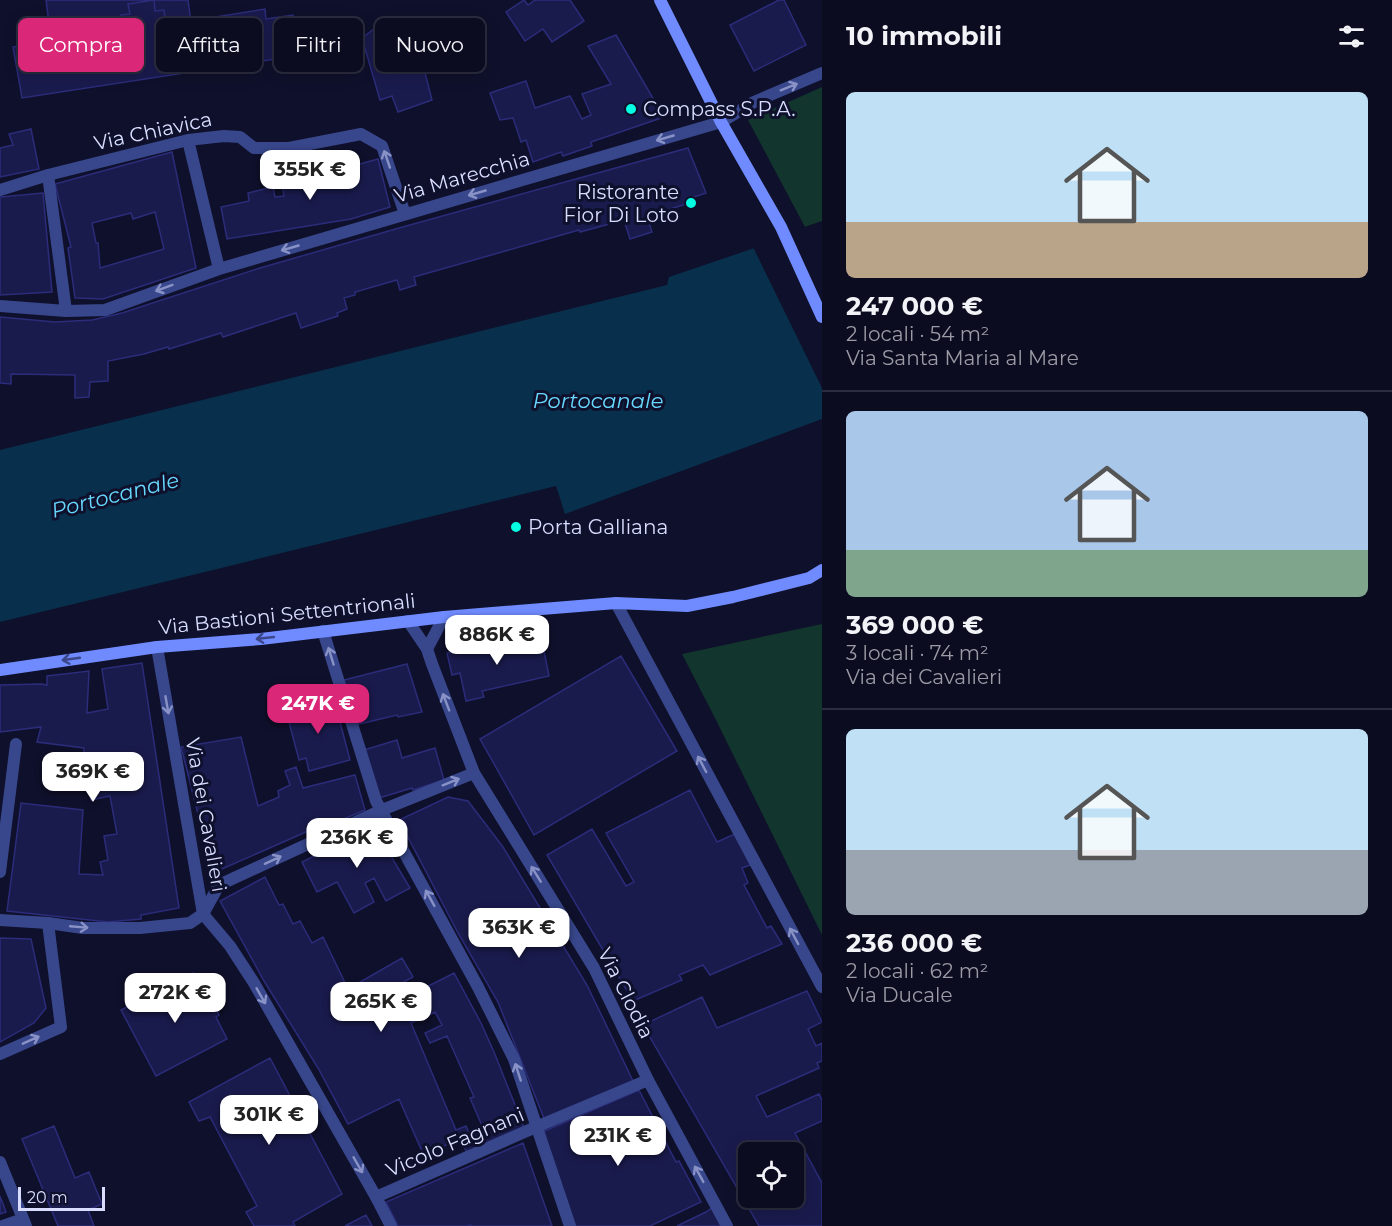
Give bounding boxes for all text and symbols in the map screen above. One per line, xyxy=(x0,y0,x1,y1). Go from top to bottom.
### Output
chip: Compra xyxy=(18,18,144,72)
chip: Affitta xyxy=(156,18,262,72)
chip: Filtri xyxy=(274,18,363,72)
chip: Nuovo xyxy=(375,18,485,72)
text: 10 immobili xyxy=(846,20,1002,52)
icon: filters xyxy=(1335,20,1368,53)
one-way arrow xyxy=(780,81,798,92)
place label: Compass S.P.A. xyxy=(643,97,795,121)
marker: Compass S.P.A. xyxy=(624,102,638,116)
street label: Via Chiavica xyxy=(92,107,214,155)
icon: home xyxy=(1053,131,1161,239)
one-way arrow xyxy=(656,133,675,145)
street label: Via Marecchia xyxy=(392,146,532,208)
pin: 355K € xyxy=(261,150,359,201)
one-way arrow xyxy=(380,150,391,169)
text: 355K € xyxy=(274,157,346,181)
place label: Ristorante Fior Di Loto xyxy=(564,180,679,227)
one-way arrow xyxy=(468,188,487,199)
marker: Ristorante Fior Di Loto xyxy=(684,196,698,210)
one-way arrow xyxy=(281,243,300,254)
one-way arrow xyxy=(155,284,174,295)
text: 247 000 € xyxy=(846,290,983,322)
text: 2 locali · 54 m² xyxy=(846,322,989,346)
text: Via Santa Maria al Mare xyxy=(846,346,1079,370)
water label: Portocanale xyxy=(533,388,663,413)
icon: home xyxy=(1053,450,1161,558)
water label: Portocanale xyxy=(49,467,181,523)
place label: Porta Galliana xyxy=(528,515,668,539)
marker: Porta Galliana xyxy=(509,520,523,534)
street label: Via Bastioni Settentrionali xyxy=(157,589,417,639)
text: 369 000 € xyxy=(846,609,983,641)
pin: 886K € xyxy=(448,615,546,666)
text: 886K € xyxy=(459,622,535,646)
one-way arrow xyxy=(255,633,275,644)
text: 3 locali · 74 m² xyxy=(846,641,989,665)
one-way arrow xyxy=(325,647,336,666)
one-way arrow xyxy=(62,654,82,665)
text: Via dei Cavalieri xyxy=(846,665,1002,689)
pin: 247K € xyxy=(269,684,367,735)
text: 247K € xyxy=(281,691,355,715)
one-way arrow xyxy=(440,693,451,712)
one-way arrow xyxy=(161,694,172,714)
street label: Via dei Cavalieri xyxy=(181,736,231,894)
pin: 369K € xyxy=(44,752,142,803)
one-way arrow xyxy=(696,756,708,773)
text: 369K € xyxy=(56,759,130,783)
icon: home xyxy=(1053,768,1161,876)
one-way arrow xyxy=(441,776,460,787)
pin: 236K € xyxy=(308,818,406,869)
text: 236K € xyxy=(320,825,394,849)
one-way arrow xyxy=(263,854,281,866)
one-way arrow xyxy=(530,866,542,883)
one-way arrow xyxy=(424,890,435,908)
pin: 363K € xyxy=(470,908,568,959)
text: 363K € xyxy=(482,915,556,939)
one-way arrow xyxy=(69,922,89,933)
text: 236 000 € xyxy=(846,927,982,959)
one-way arrow xyxy=(788,928,800,945)
street label: Via Clodia xyxy=(593,944,659,1042)
text: 2 locali · 62 m² xyxy=(846,959,988,983)
pin: 272K € xyxy=(126,973,224,1024)
text: 272K € xyxy=(139,980,211,1004)
pin: 265K € xyxy=(332,982,430,1033)
text: Via Ducale xyxy=(846,983,953,1007)
one-way arrow xyxy=(255,987,267,1004)
text: 265K € xyxy=(344,989,418,1013)
one-way arrow xyxy=(21,1034,39,1046)
one-way arrow xyxy=(512,1063,523,1082)
pin: 301K € xyxy=(220,1095,318,1146)
text: 301K € xyxy=(234,1102,304,1126)
street label: Vicolo Fagnani xyxy=(382,1102,528,1182)
pin: 231K € xyxy=(569,1116,667,1167)
text: 231K € xyxy=(584,1123,652,1147)
map controls xyxy=(738,1142,804,1208)
button: locate xyxy=(738,1142,804,1208)
one-way arrow xyxy=(352,1156,364,1173)
one-way arrow xyxy=(693,1166,704,1184)
scale bar xyxy=(18,1184,105,1212)
text: 20 m xyxy=(27,1188,68,1207)

